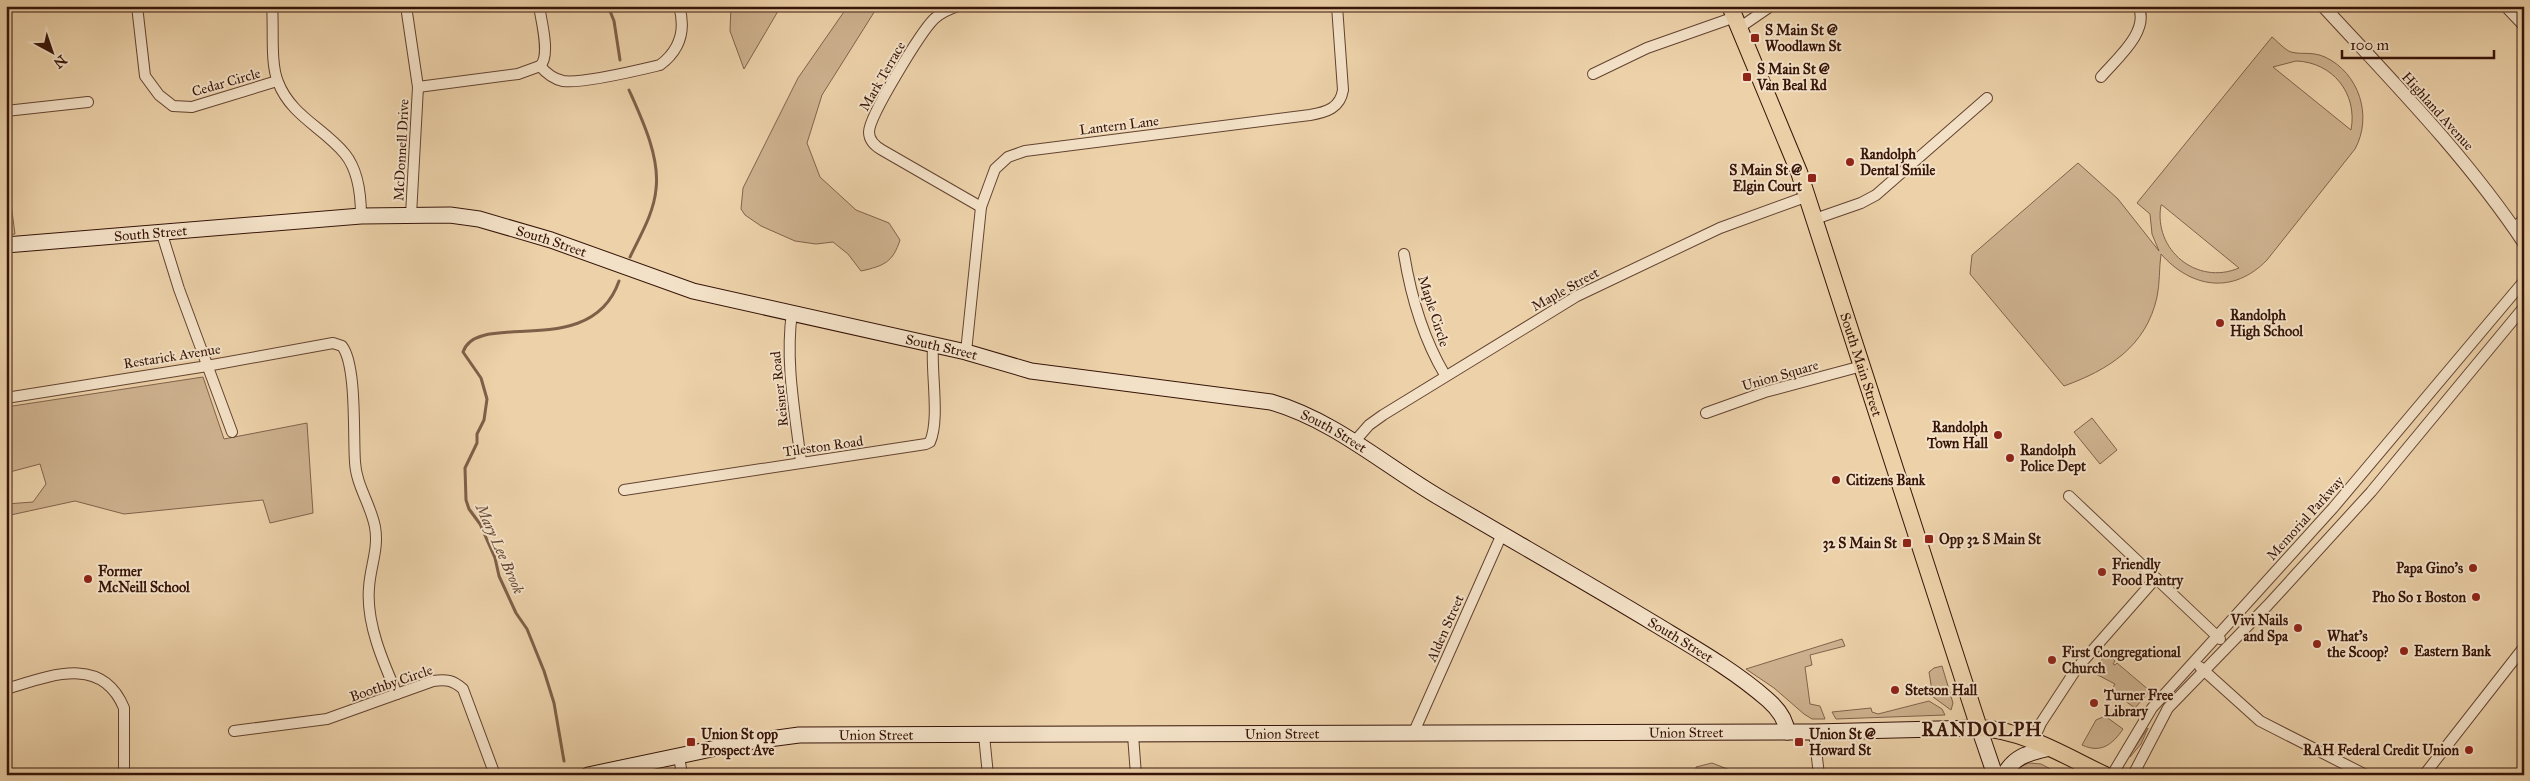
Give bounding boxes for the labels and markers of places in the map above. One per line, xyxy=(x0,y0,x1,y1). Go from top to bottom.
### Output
place label: S Main St @ Woodlawn St xyxy=(1765,22,1841,55)
marker: S Main St @ Woodlawn St xyxy=(1749,32,1761,44)
place label: S Main St @ Van Beal Rd xyxy=(1756,61,1830,94)
marker: S Main St @ Van Beal Rd xyxy=(1741,71,1753,83)
place label: Randolph Dental Smile xyxy=(1860,146,1935,179)
marker: Randolph Dental Smile xyxy=(1844,156,1856,168)
place label: S Main St @ Elgin Court xyxy=(1729,162,1802,196)
marker: S Main St @ Elgin Court xyxy=(1806,172,1818,184)
place label: Randolph High School xyxy=(2230,307,2304,341)
marker: Randolph High School xyxy=(2214,317,2226,329)
place label: Randolph Town Hall xyxy=(1926,419,1989,452)
marker: Randolph Town Hall xyxy=(1992,429,2004,441)
place label: Randolph Police Dept xyxy=(2020,442,2086,476)
marker: Randolph Police Dept xyxy=(2004,452,2016,464)
place label: Citizens Bank xyxy=(1846,472,1926,489)
marker: Citizens Bank xyxy=(1830,474,1842,486)
place label: Opp 32 S Main St xyxy=(1939,531,2041,549)
marker: Opp 32 S Main St xyxy=(1923,533,1935,545)
place label: 32 S Main St xyxy=(1823,535,1897,553)
marker: 32 S Main St xyxy=(1901,537,1913,549)
place label: Friendly Food Pantry xyxy=(2112,556,2185,590)
place label: Papa Gino's xyxy=(2396,560,2463,578)
marker: Papa Gino's xyxy=(2467,562,2479,574)
place label: Former McNeill School xyxy=(98,563,191,596)
marker: Friendly Food Pantry xyxy=(2096,566,2108,578)
marker: Former McNeill School xyxy=(82,573,94,585)
place label: Pho So 1 Boston xyxy=(2372,589,2466,606)
marker: Pho So 1 Boston xyxy=(2470,591,2482,603)
place label: Vivi Nails and Spa xyxy=(2230,612,2289,646)
marker: Vivi Nails and Spa xyxy=(2292,622,2304,634)
place label: What's the Scoop? xyxy=(2326,628,2389,662)
marker: What's the Scoop? xyxy=(2311,638,2323,650)
place label: Eastern Bank xyxy=(2414,643,2491,660)
place label: First Congregational Church xyxy=(2062,644,2182,677)
marker: Eastern Bank xyxy=(2398,645,2410,657)
marker: First Congregational Church xyxy=(2046,654,2058,666)
place label: Stetson Hall xyxy=(1905,682,1978,699)
marker: Stetson Hall xyxy=(1889,684,1901,696)
place label: Turner Free Library xyxy=(2103,687,2174,721)
marker: Turner Free Library xyxy=(2088,697,2100,709)
place label: Union St opp Prospect Ave xyxy=(701,726,778,760)
place label: Union St @ Howard St xyxy=(1809,726,1876,759)
marker: Union St opp Prospect Ave xyxy=(685,736,697,748)
marker: Union St @ Howard St xyxy=(1793,736,1805,748)
place label: RAH Federal Credit Union xyxy=(2303,742,2459,759)
marker: RAH Federal Credit Union xyxy=(2463,744,2475,756)

